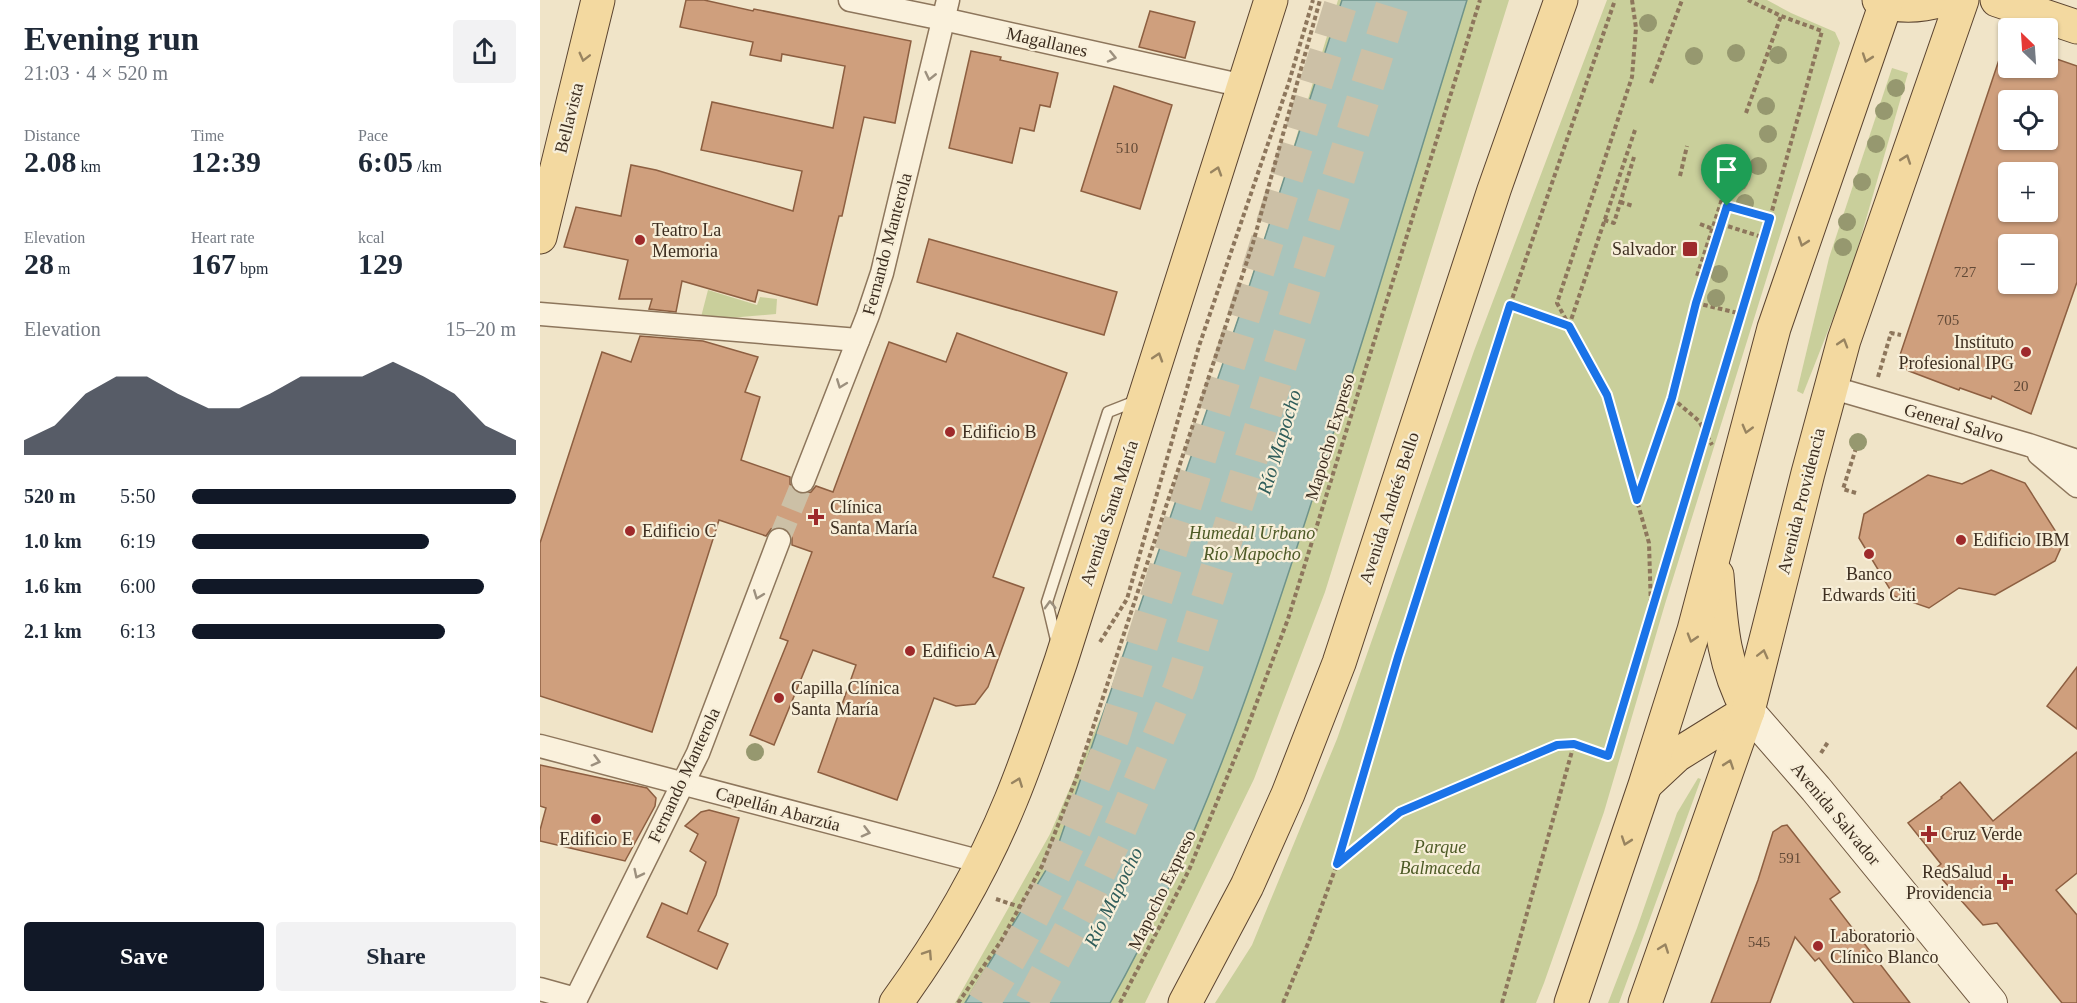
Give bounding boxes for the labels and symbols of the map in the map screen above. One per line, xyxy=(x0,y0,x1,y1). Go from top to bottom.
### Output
north arrow xyxy=(1998,18,2058,78)
street label: Magallanes xyxy=(1004,23,1090,61)
one-way arrow xyxy=(1107,50,1117,63)
one-way arrow xyxy=(579,52,592,62)
one-way arrow xyxy=(1861,52,1874,63)
one-way arrow xyxy=(924,70,937,80)
street label: Bellavista xyxy=(551,81,587,155)
house number: 510 xyxy=(1116,140,1138,156)
pin xyxy=(1701,144,1752,206)
one-way arrow xyxy=(1899,154,1912,165)
one-way arrow xyxy=(1209,166,1222,177)
street label: Fernando Manterola xyxy=(858,171,916,317)
place label: Teatro La Memoria xyxy=(652,220,721,261)
marker: Teatro La Memoria xyxy=(633,233,647,247)
one-way arrow xyxy=(1797,236,1810,247)
place label: Salvador xyxy=(1612,239,1676,259)
marker: Salvador xyxy=(1681,240,1699,258)
house number: 727 xyxy=(1954,264,1977,280)
house number: 705 xyxy=(1937,312,1959,328)
place label: Instituto Profesional IPG xyxy=(1899,332,2014,373)
one-way arrow xyxy=(1836,339,1848,349)
marker: Instituto Profesional IPG xyxy=(2019,345,2033,359)
one-way arrow xyxy=(1151,352,1163,363)
street label: Mapocho Expreso xyxy=(1301,371,1359,503)
one-way arrow xyxy=(836,377,848,388)
house number: 20 xyxy=(2014,378,2029,394)
water label: Río Mapocho xyxy=(1252,387,1306,498)
street label: General Salvo xyxy=(1902,399,2006,447)
place label: Edificio B xyxy=(962,422,1037,442)
one-way arrow xyxy=(1742,423,1754,434)
marker: Edificio B xyxy=(943,425,957,439)
street label: Avenida Providencia xyxy=(1773,426,1829,576)
street label: Avenida Andrés Bello xyxy=(1355,429,1423,587)
street label: Avenida Santa María xyxy=(1076,438,1142,588)
place label: Clínica Santa María xyxy=(830,497,917,538)
marker: Clínica Santa María xyxy=(807,508,825,526)
place label: Edificio C xyxy=(642,521,717,541)
park label: Humedal Urbano Río Mapocho xyxy=(1188,523,1315,564)
marker: Edificio C xyxy=(623,524,637,538)
place label: Edificio IBM xyxy=(1973,530,2070,550)
marker: Edificio IBM xyxy=(1954,533,1968,547)
marker: Banco Edwards Citi xyxy=(1862,547,1876,561)
place label: Banco Edwards Citi xyxy=(1822,564,1916,605)
one-way arrow xyxy=(753,589,766,600)
one-way arrow xyxy=(1043,600,1056,609)
one-way arrow xyxy=(1687,632,1699,643)
place label: Edificio A xyxy=(922,641,997,661)
marker: Edificio A xyxy=(903,644,917,658)
one-way arrow xyxy=(1756,649,1768,660)
place label: Capilla Clínica Santa María xyxy=(791,678,899,719)
marker: Capilla Clínica Santa María xyxy=(772,691,786,705)
street label: Fernando Manterola xyxy=(644,704,724,846)
one-way arrow xyxy=(591,754,601,766)
street label: Avenida Salvador xyxy=(1787,758,1885,870)
one-way arrow xyxy=(1722,759,1735,770)
one-way arrow xyxy=(1011,777,1023,788)
street label: Capellán Abarzúa xyxy=(713,783,843,835)
marker: Edificio E xyxy=(589,812,603,826)
one-way arrow xyxy=(861,824,871,837)
place label: Cruz Verde xyxy=(1941,824,2022,844)
street label: Mapocho Expreso xyxy=(1124,827,1200,953)
marker: Cruz Verde xyxy=(1922,827,1936,841)
place label: Edificio E xyxy=(559,829,633,849)
one-way arrow xyxy=(1621,835,1634,846)
park label: Parque Balmaceda xyxy=(1400,837,1480,878)
water label: Río Mapocho xyxy=(1079,844,1148,952)
house number: 591 xyxy=(1779,850,1801,866)
place label: RedSalud Providencia xyxy=(1906,862,1992,903)
one-way arrow xyxy=(633,868,645,879)
marker: RedSalud Providencia xyxy=(1996,873,2014,891)
place label: Laboratorio Clínico Blanco xyxy=(1830,926,1938,967)
house number: 545 xyxy=(1748,934,1770,950)
marker: Laboratorio Clínico Blanco xyxy=(1811,939,1825,953)
one-way arrow xyxy=(1657,943,1670,954)
one-way arrow xyxy=(920,950,932,960)

